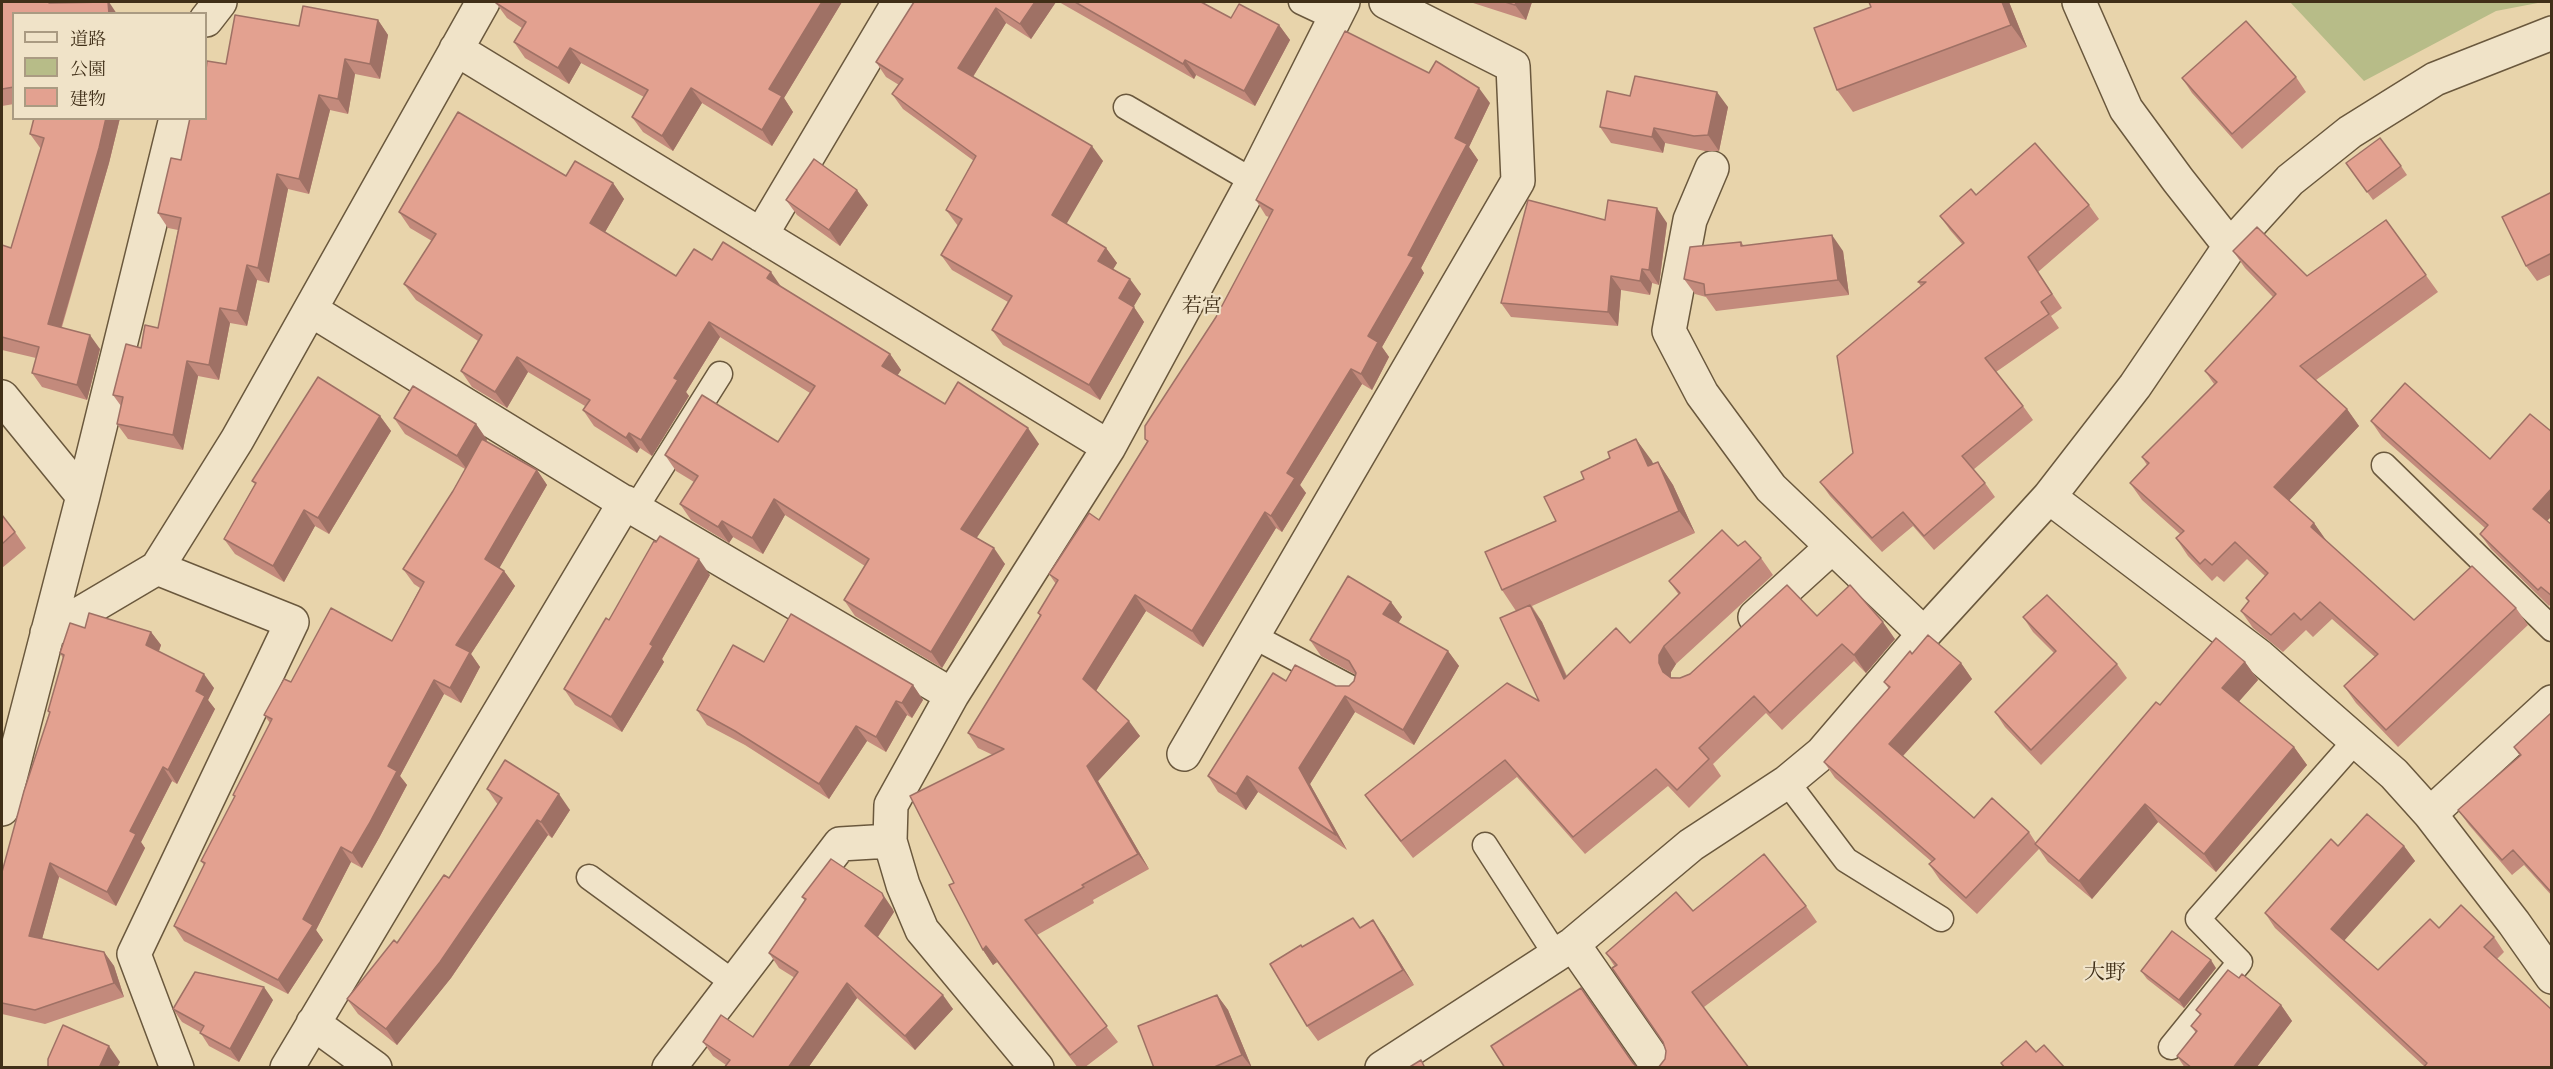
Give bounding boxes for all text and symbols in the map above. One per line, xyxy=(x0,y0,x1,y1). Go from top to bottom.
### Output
legend xyxy=(12,12,207,120)
text: 道路 xyxy=(70,29,106,50)
text: 公園 xyxy=(70,59,106,80)
text: 建物 xyxy=(70,89,106,110)
district label: 若宮 xyxy=(1182,295,1222,319)
district label: 大野 xyxy=(2084,961,2126,987)

